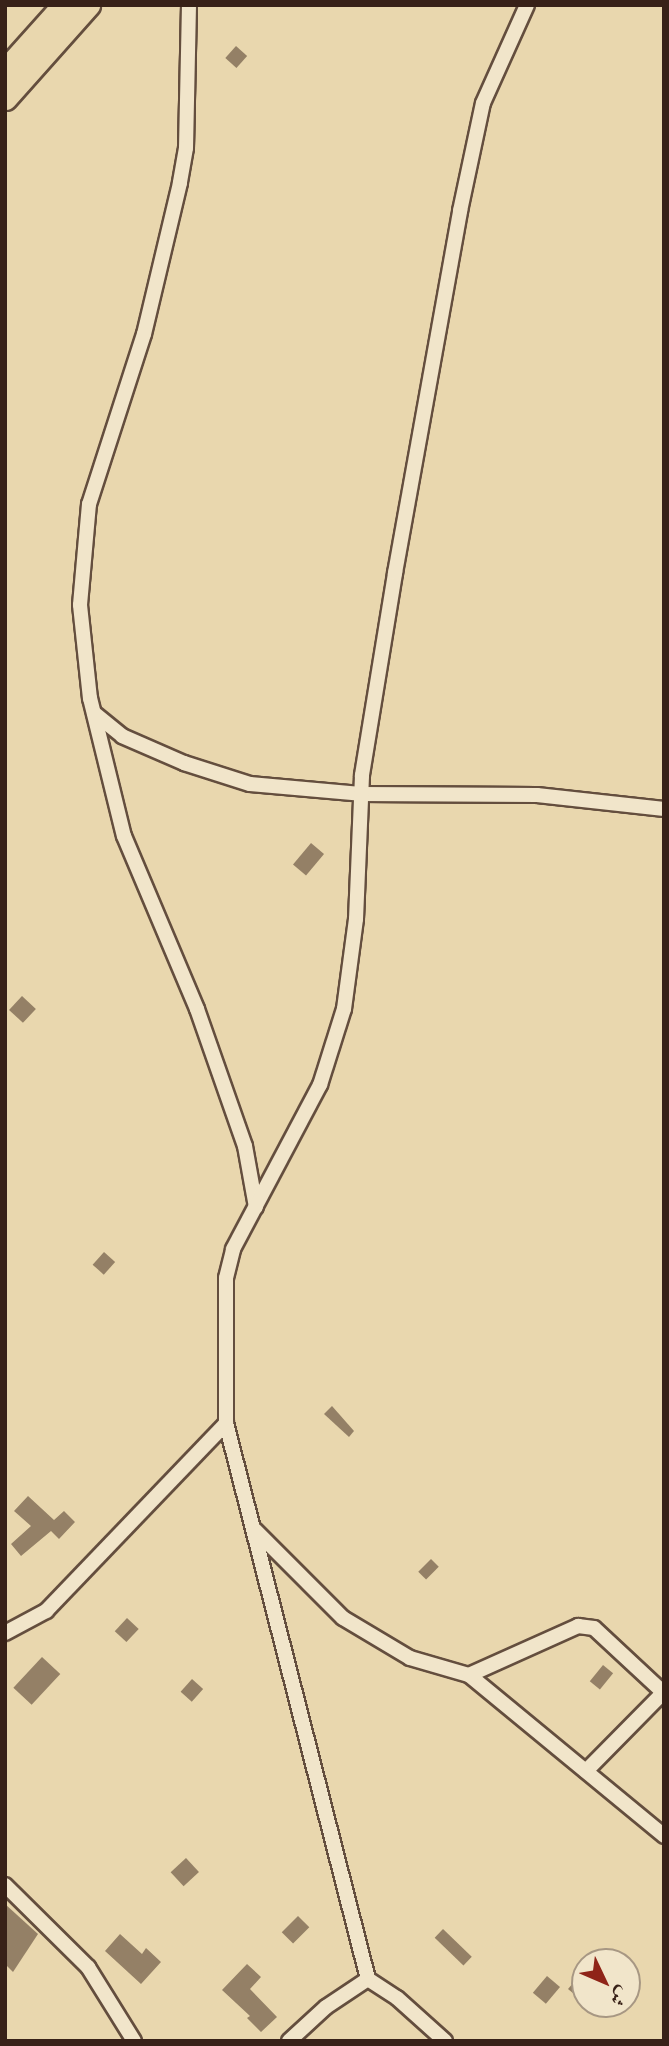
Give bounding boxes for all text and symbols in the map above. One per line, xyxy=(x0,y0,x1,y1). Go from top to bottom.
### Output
north arrow xyxy=(571,1948,641,2018)
text: ش xyxy=(605,1982,635,2011)

